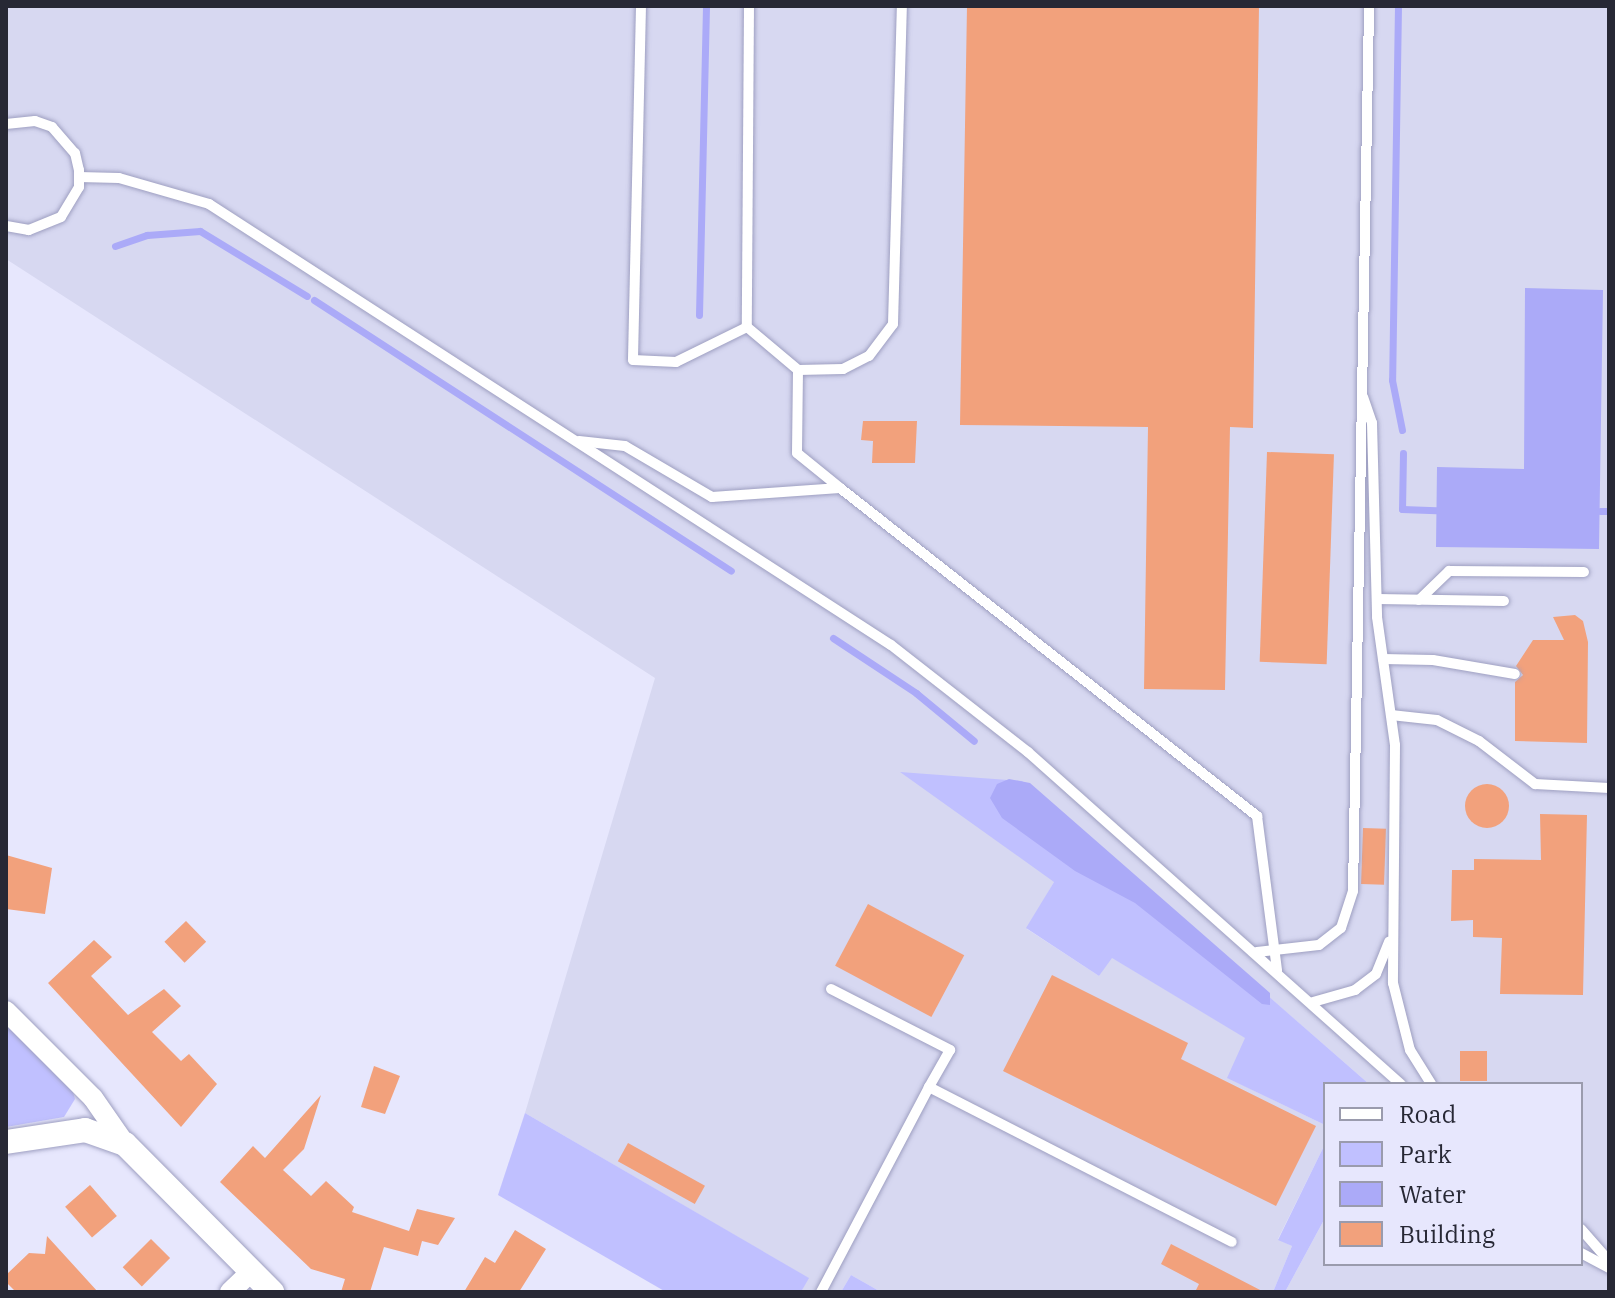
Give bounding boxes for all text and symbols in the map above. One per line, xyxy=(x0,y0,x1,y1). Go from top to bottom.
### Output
legend xyxy=(1323,1082,1583,1266)
text: Road xyxy=(1399,1098,1456,1130)
text: Park xyxy=(1399,1138,1451,1170)
text: Water xyxy=(1399,1178,1466,1210)
text: Building xyxy=(1399,1218,1495,1250)

